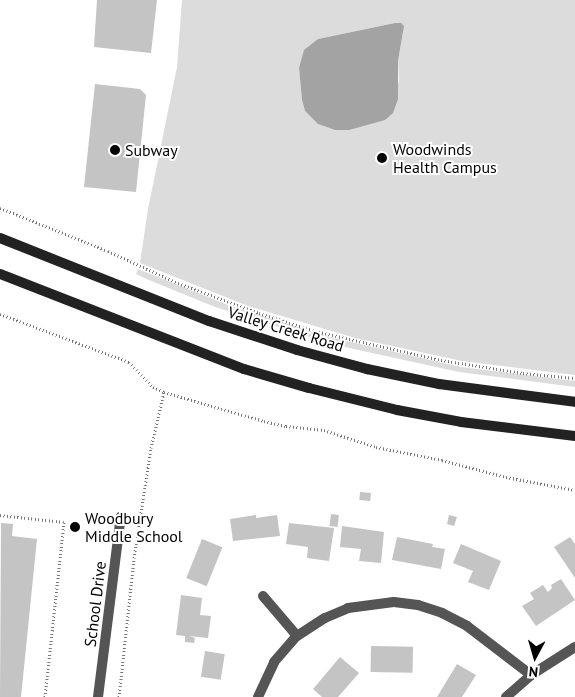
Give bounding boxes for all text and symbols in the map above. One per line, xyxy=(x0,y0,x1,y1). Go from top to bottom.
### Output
place label: Woodwinds Health Campus xyxy=(393,139,497,177)
place label: Subway xyxy=(125,140,178,160)
marker: Subway xyxy=(109,144,121,156)
marker: Woodwinds Health Campus xyxy=(375,151,389,165)
street label: Valley Creek Road xyxy=(225,302,347,356)
place label: Woodbury Middle School xyxy=(85,508,183,546)
marker: Woodbury Middle School xyxy=(69,521,81,533)
street label: School Drive xyxy=(80,560,110,648)
north arrow xyxy=(510,632,560,682)
text: N xyxy=(528,662,539,681)

